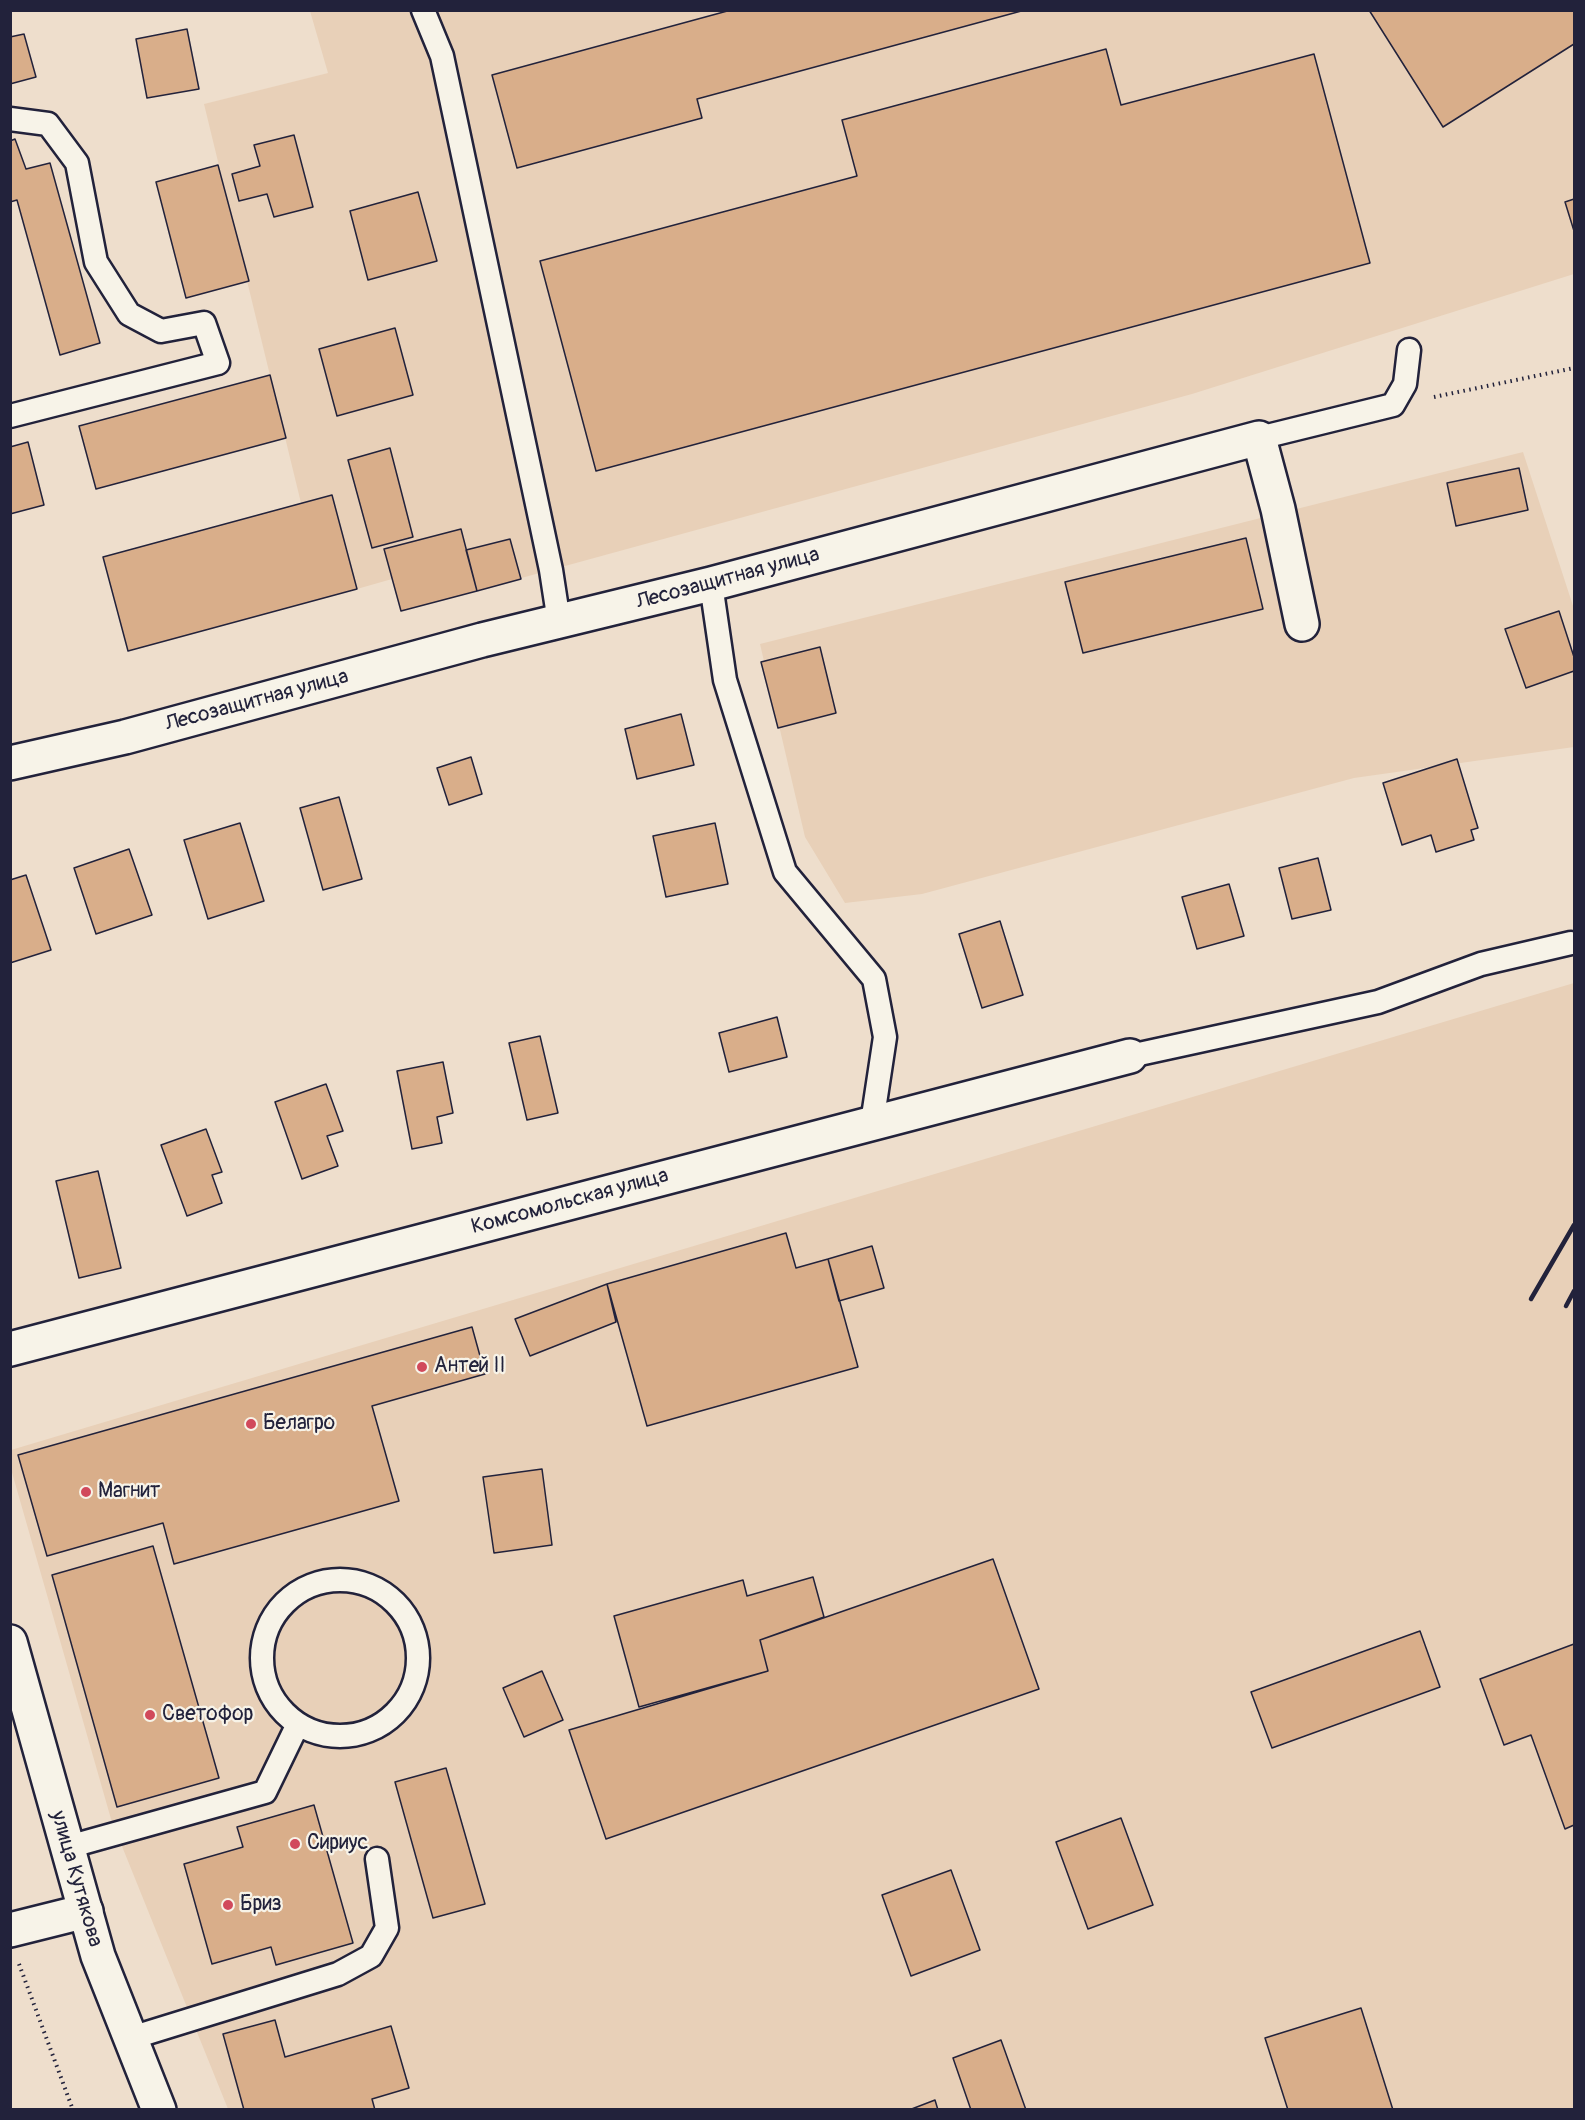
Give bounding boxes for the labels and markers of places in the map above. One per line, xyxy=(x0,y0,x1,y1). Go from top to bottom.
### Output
place label: Антей II xyxy=(434,1354,505,1380)
marker: Антей II xyxy=(415,1360,429,1374)
place label: Белагро xyxy=(263,1411,335,1437)
marker: Белагро xyxy=(244,1417,258,1431)
place label: Магнит xyxy=(98,1479,160,1505)
marker: Магнит xyxy=(79,1485,93,1499)
place label: Светофор xyxy=(162,1702,253,1728)
marker: Светофор xyxy=(143,1708,157,1722)
place label: Сириус xyxy=(307,1831,368,1857)
marker: Сириус xyxy=(288,1837,302,1851)
place label: Бриз xyxy=(240,1892,282,1918)
marker: Бриз xyxy=(221,1898,235,1912)

